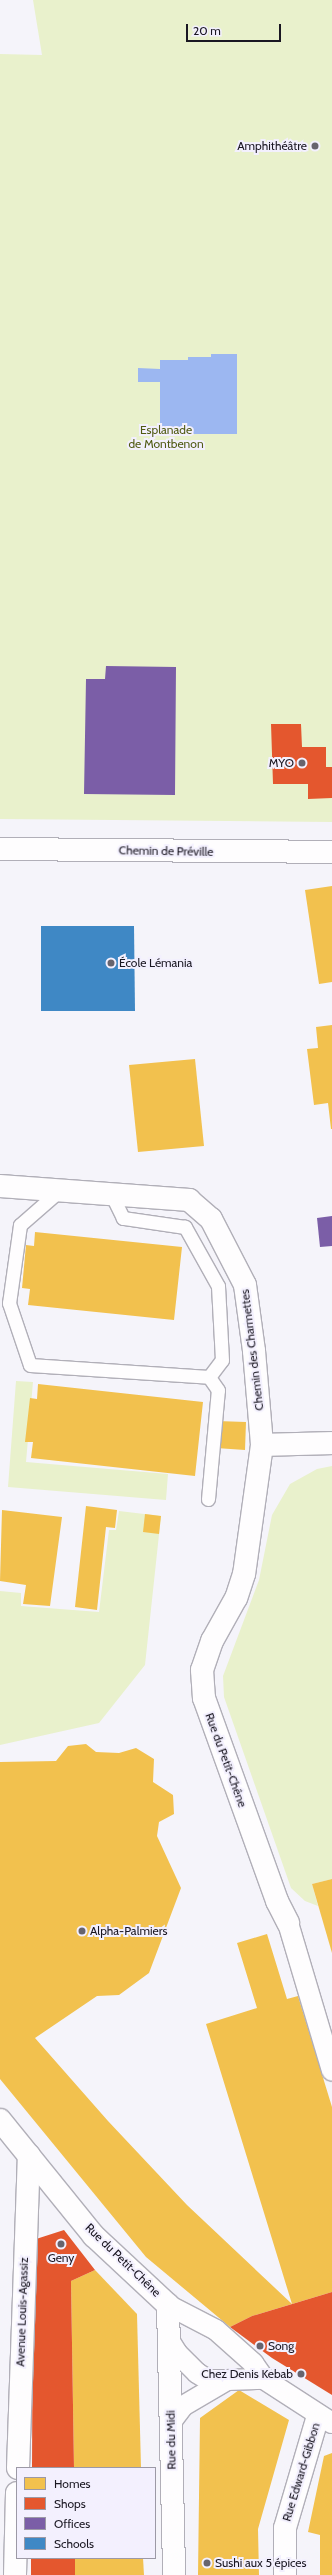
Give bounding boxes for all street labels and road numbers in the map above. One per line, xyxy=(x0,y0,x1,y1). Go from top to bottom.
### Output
street label: Chemin de Préville xyxy=(119,843,213,859)
street label: Chemin des Charmettes xyxy=(237,1288,267,1412)
street label: Rue du Petit-Chêne xyxy=(202,1711,250,1809)
street label: Rue du Petit-Chêne xyxy=(82,2220,164,2300)
street label: Avenue Louis-Agassiz xyxy=(13,2257,31,2367)
street label: Rue du Midi xyxy=(163,2410,179,2470)
street label: Rue Edward-Gibbon xyxy=(279,2421,323,2523)

